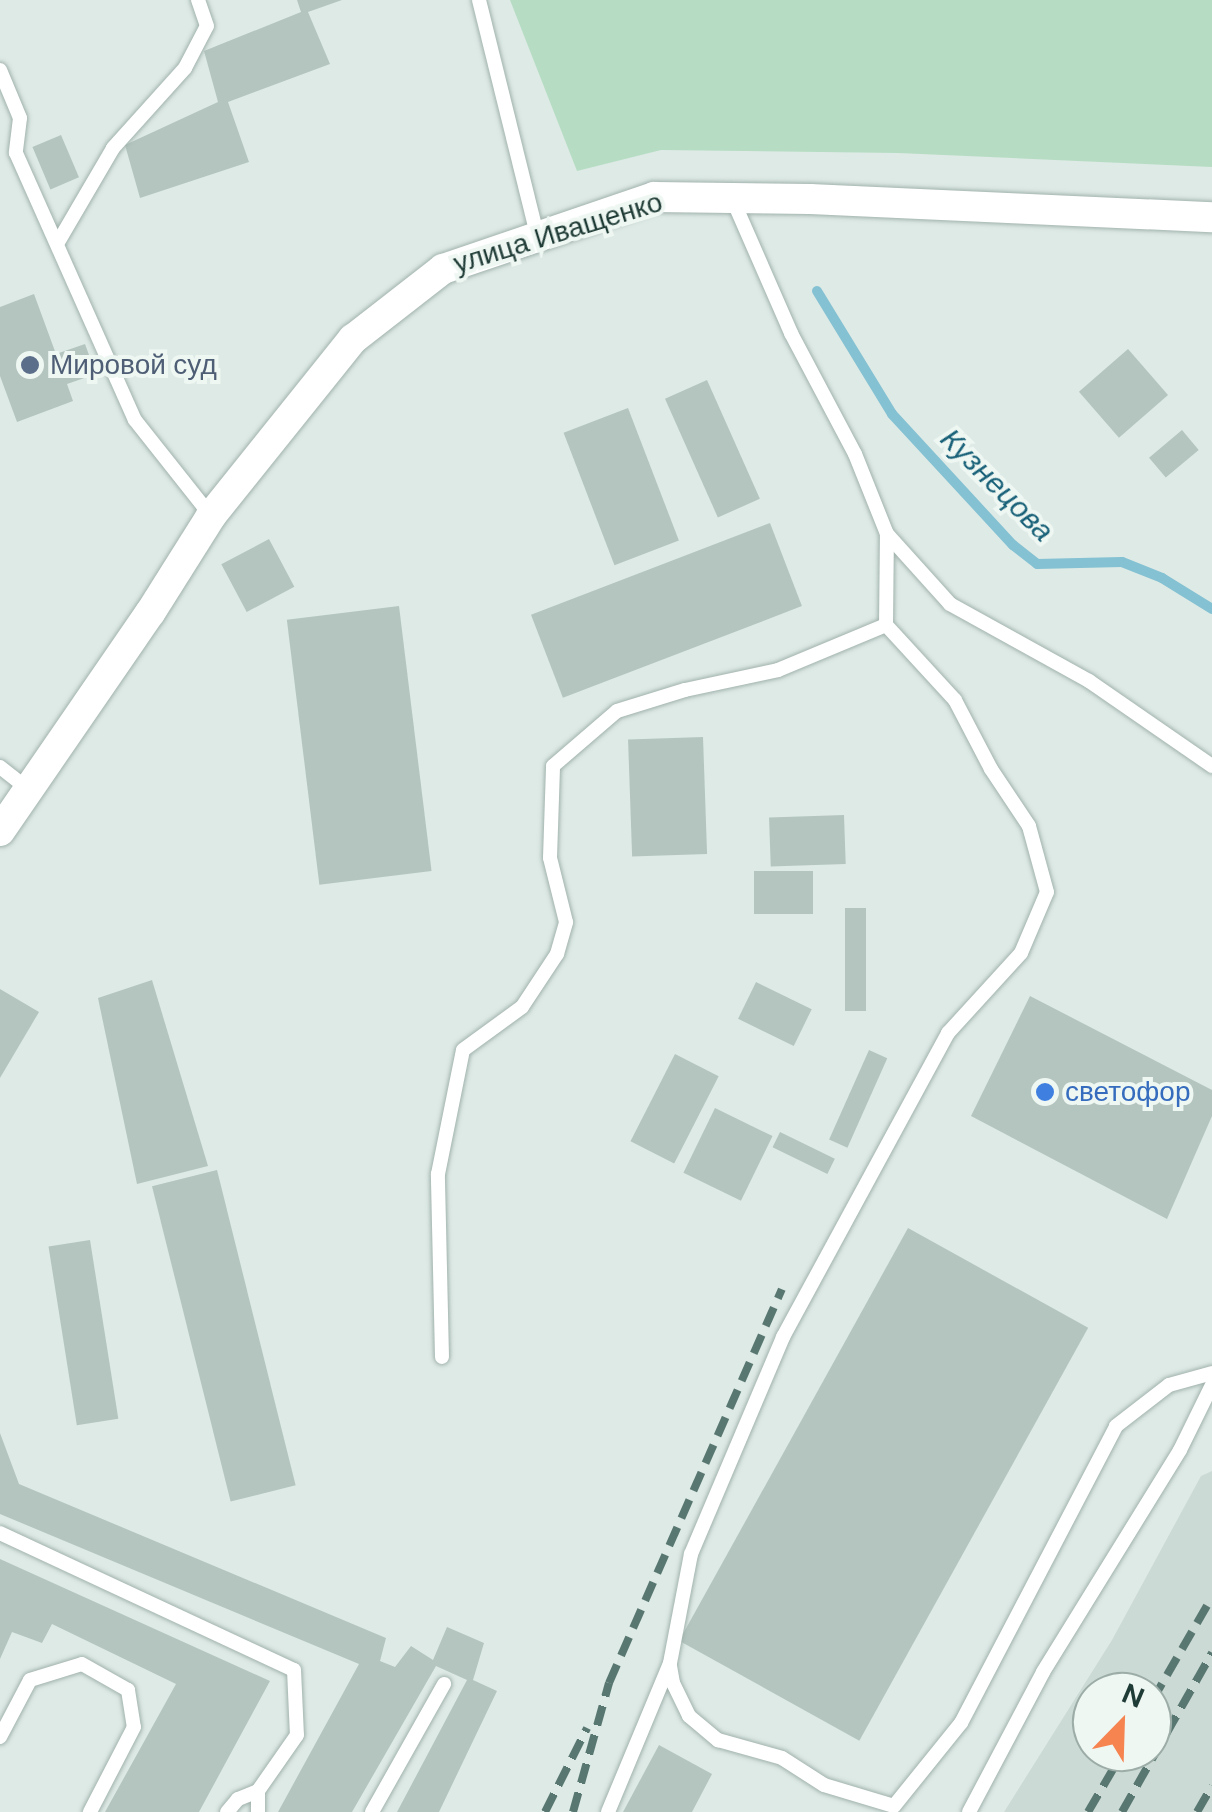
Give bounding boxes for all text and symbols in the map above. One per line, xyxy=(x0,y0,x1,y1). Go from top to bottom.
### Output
street label: улица Иващенко xyxy=(450,185,666,281)
place label: Мировой суд xyxy=(50,348,217,382)
marker: Мировой суд xyxy=(19,354,41,376)
water label: Кузнецова xyxy=(933,421,1061,549)
place label: светофор xyxy=(1065,1075,1190,1109)
marker: светофор xyxy=(1034,1081,1056,1103)
north arrow xyxy=(1072,1672,1172,1772)
text: N xyxy=(1117,1675,1150,1717)

